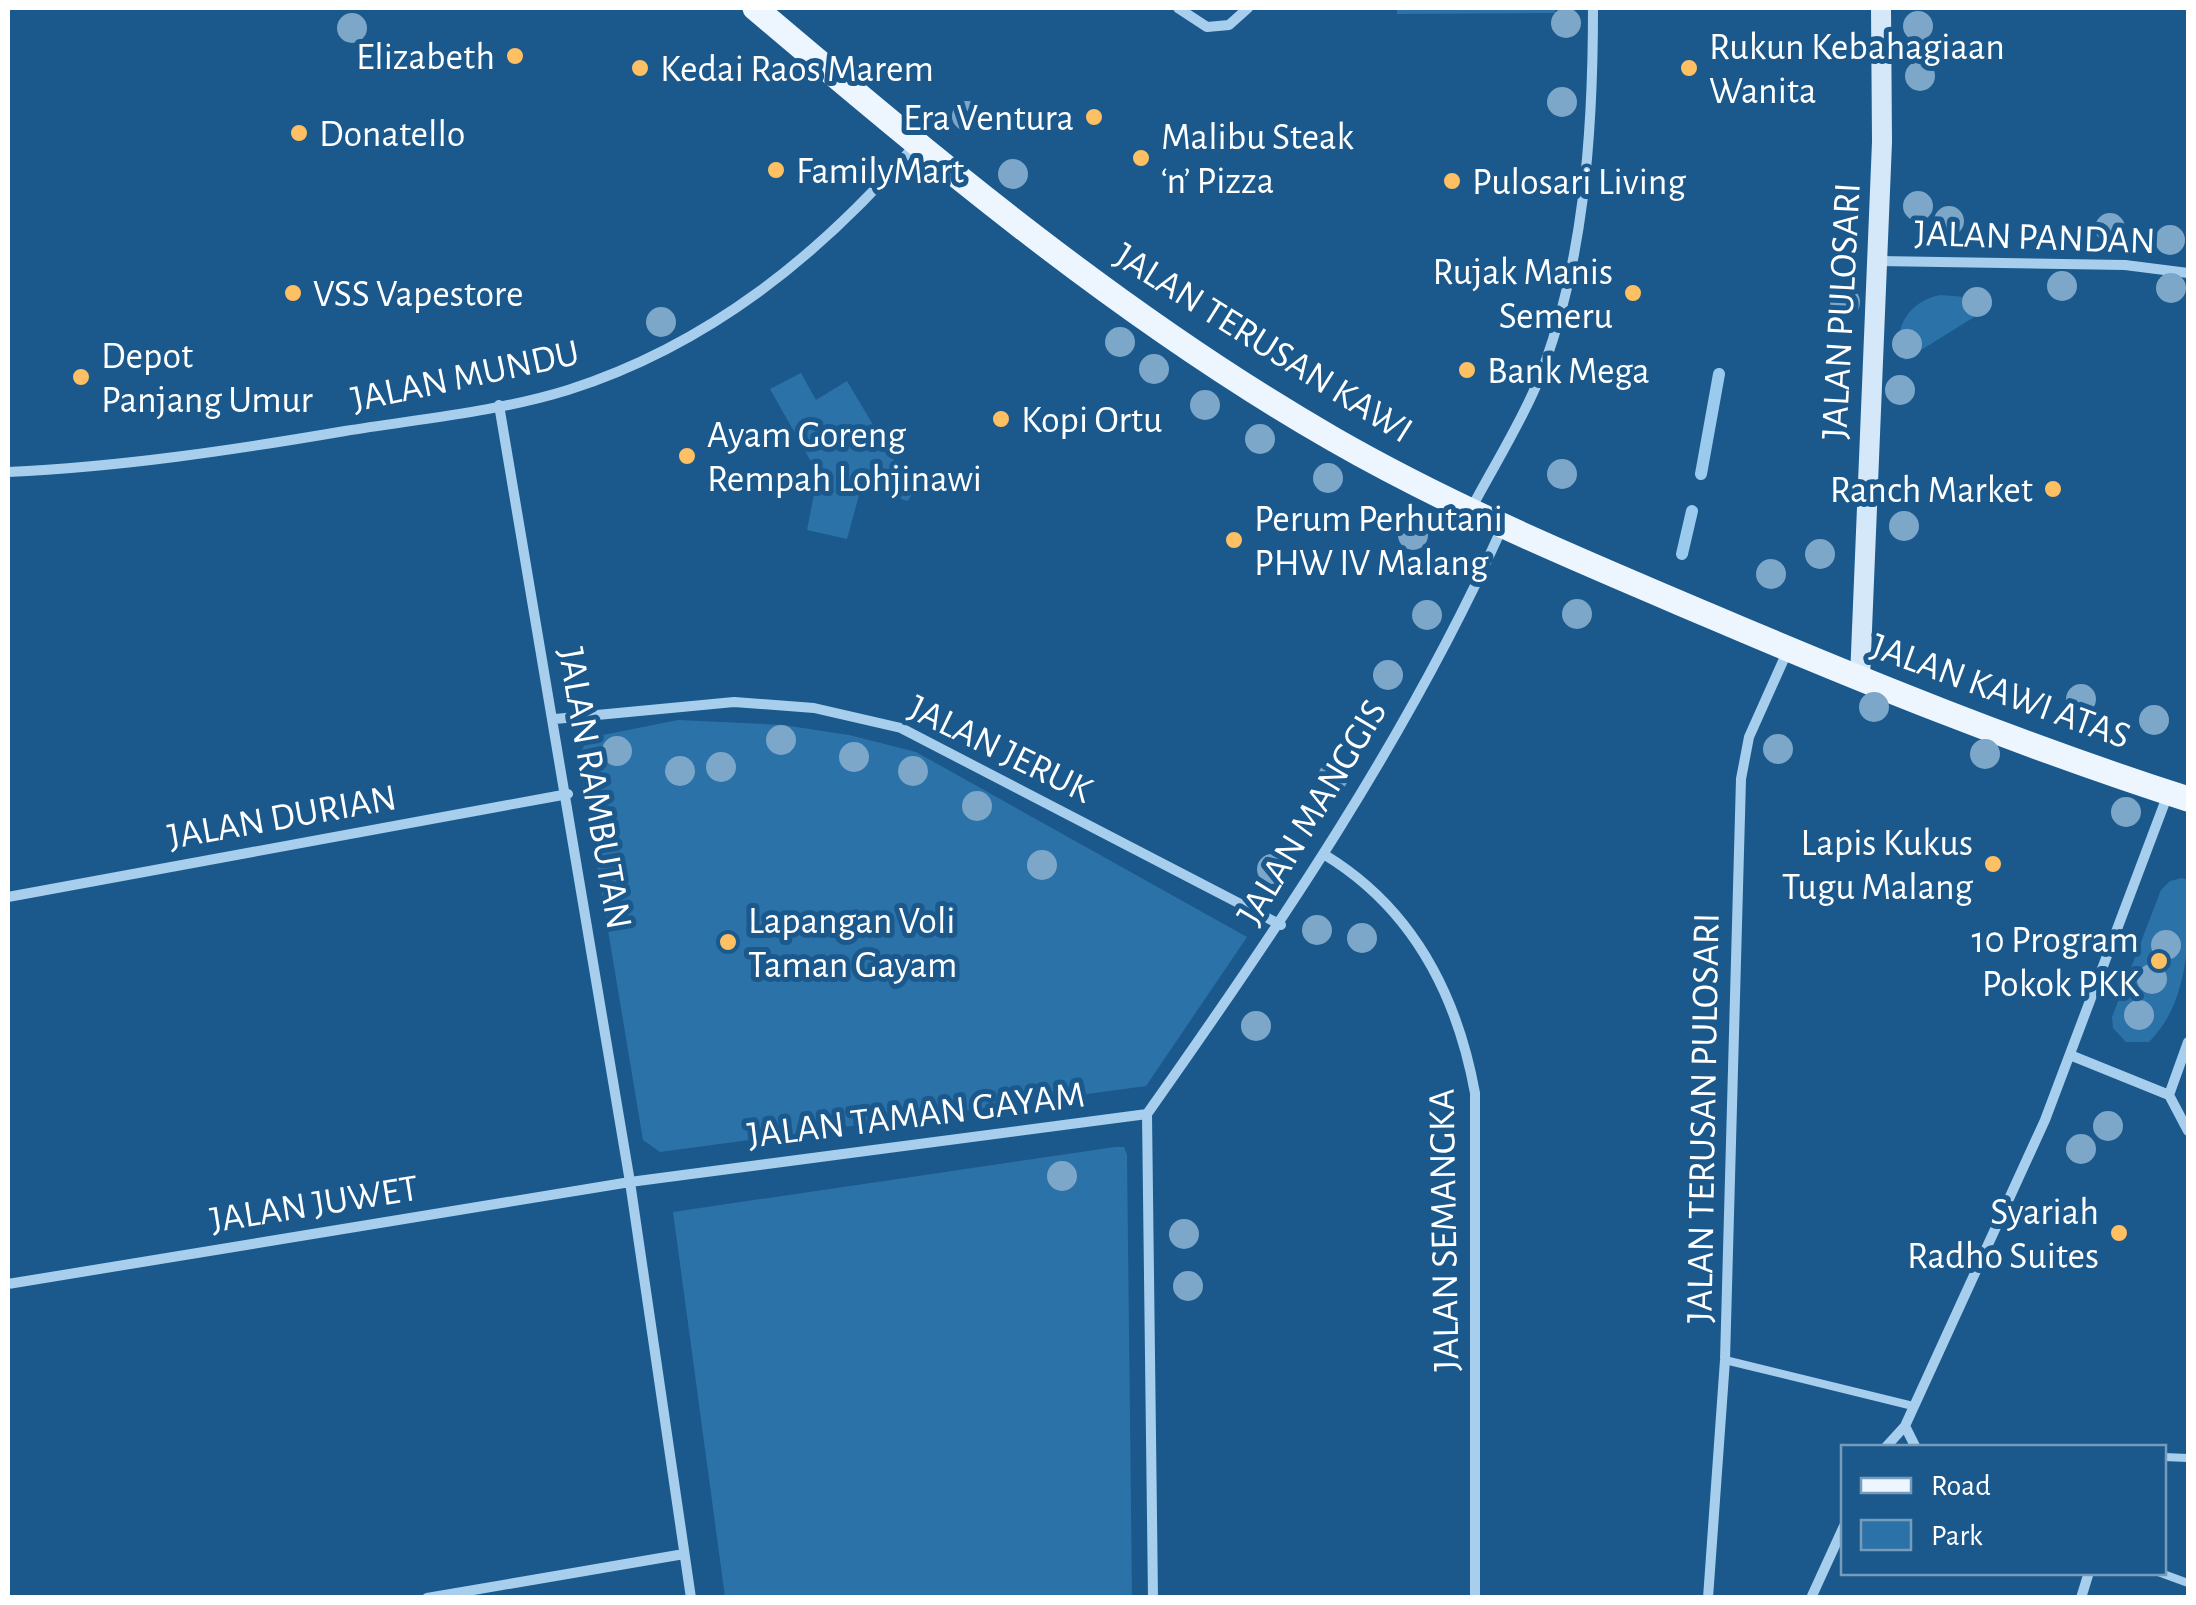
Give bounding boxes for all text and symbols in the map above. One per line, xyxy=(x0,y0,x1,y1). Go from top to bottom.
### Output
place label: Rukun Kebahagiaan Wanita xyxy=(1709,29,2005,111)
place label: Elizabeth xyxy=(356,39,495,77)
marker: Elizabeth xyxy=(504,45,526,67)
place label: Kedai Raos Marem xyxy=(660,51,934,89)
marker: Kedai Raos Marem xyxy=(629,57,651,79)
marker: Rukun Kebahagiaan Wanita xyxy=(1678,57,1700,79)
place label: Era Ventura xyxy=(903,100,1074,138)
marker: Era Ventura xyxy=(1083,106,1105,128)
place label: Donatello xyxy=(319,116,466,154)
place label: Malibu Steak ‘n’ Pizza xyxy=(1161,119,1355,201)
marker: Donatello xyxy=(288,122,310,144)
marker: Malibu Steak ‘n’ Pizza xyxy=(1130,147,1152,169)
place label: FamilyMart xyxy=(796,153,964,191)
marker: FamilyMart xyxy=(765,159,787,181)
place label: Pulosari Living xyxy=(1472,164,1686,202)
marker: Pulosari Living xyxy=(1441,170,1463,192)
street label: JALAN PULOSARI xyxy=(1816,182,1868,440)
street label: JALAN PANDAN xyxy=(1914,215,2156,261)
street label: JALAN TERUSAN KAWI xyxy=(1107,237,1418,451)
place label: Rujak Manis Semeru xyxy=(1432,254,1613,336)
place label: VSS Vapestore xyxy=(313,276,523,314)
marker: VSS Vapestore xyxy=(282,282,304,304)
marker: Rujak Manis Semeru xyxy=(1622,282,1644,304)
street label: JALAN MUNDU xyxy=(348,334,583,420)
place label: Depot Panjang Umur xyxy=(101,338,314,420)
place label: Bank Mega xyxy=(1487,353,1650,391)
marker: Bank Mega xyxy=(1456,359,1478,381)
marker: Depot Panjang Umur xyxy=(70,366,92,388)
place label: Kopi Ortu xyxy=(1021,402,1162,440)
marker: Kopi Ortu xyxy=(990,408,1012,430)
place label: Ayam Goreng Rempah Lohjinawi xyxy=(707,417,982,499)
marker: Ayam Goreng Rempah Lohjinawi xyxy=(676,445,698,467)
place label: Ranch Market xyxy=(1830,472,2033,510)
marker: Ranch Market xyxy=(2042,478,2064,500)
place label: Perum Perhutani PHW IV Malang xyxy=(1254,501,1503,583)
marker: Perum Perhutani PHW IV Malang xyxy=(1223,529,1245,551)
street label: JALAN KAWI ATAS xyxy=(1866,627,2135,756)
street label: JALAN RAMBUTAN xyxy=(551,645,638,932)
street label: JALAN JERUK xyxy=(902,689,1098,811)
street label: JALAN MANGGIS xyxy=(1231,694,1395,932)
street label: JALAN DURIAN xyxy=(165,779,400,857)
place label: Lapis Kukus Tugu Malang xyxy=(1782,825,1973,907)
marker: Lapis Kukus Tugu Malang xyxy=(1982,853,2004,875)
place label: Lapangan Voli Taman Gayam xyxy=(748,903,957,985)
street label: JALAN TERUSAN PULOSARI xyxy=(1681,913,1727,1323)
place label: 10 Program Pokok PKK xyxy=(1971,922,2139,1004)
marker: Lapangan Voli Taman Gayam xyxy=(717,931,739,953)
marker: 10 Program Pokok PKK xyxy=(2148,950,2170,972)
street label: JALAN TAMAN GAYAM xyxy=(745,1076,1087,1156)
street label: JALAN SEMANGKA xyxy=(1424,1088,1466,1372)
street label: JALAN JUWET xyxy=(208,1170,421,1240)
place label: Syariah Radho Suites xyxy=(1907,1194,2099,1276)
marker: Syariah Radho Suites xyxy=(2108,1222,2130,1244)
legend xyxy=(1841,1445,2166,1575)
text: Road xyxy=(1931,1471,1991,1501)
text: Park xyxy=(1931,1521,1983,1551)

